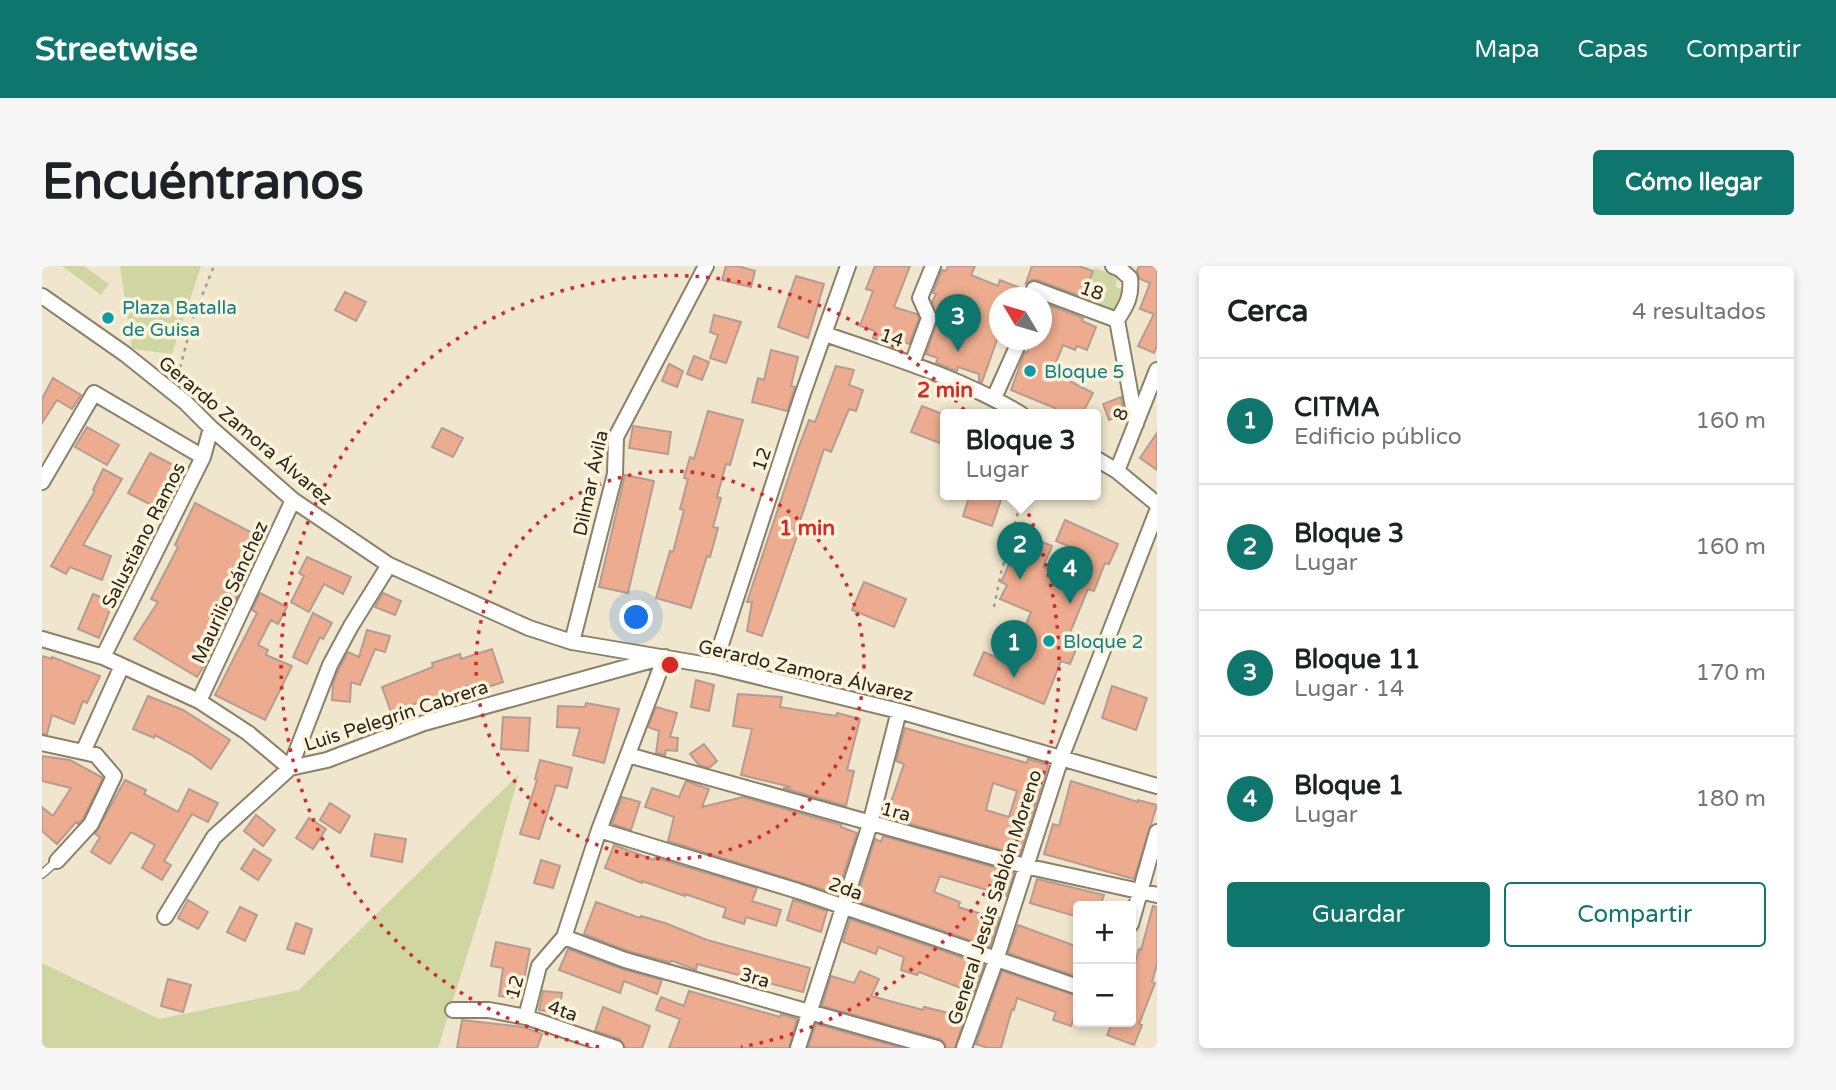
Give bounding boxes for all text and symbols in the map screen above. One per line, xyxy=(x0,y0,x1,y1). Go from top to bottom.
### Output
text: Streetwise xyxy=(35,30,198,69)
text: Mapa xyxy=(1474,35,1540,64)
text: Capas xyxy=(1578,35,1648,64)
text: Compartir xyxy=(1686,35,1801,64)
button: Cómo llegar xyxy=(1593,150,1794,215)
text: Encuéntranos xyxy=(42,153,364,212)
street label: 18 xyxy=(1077,277,1107,305)
north arrow xyxy=(989,287,1052,350)
text: Cerca xyxy=(1227,293,1308,330)
pin: 3 xyxy=(935,294,981,352)
place label: Plaza Batalla de Guisa xyxy=(122,297,237,341)
text: 4 resultados xyxy=(1632,298,1766,326)
marker: Plaza Batalla de Guisa xyxy=(100,310,116,326)
street label: 14 xyxy=(877,324,907,352)
street label: Gerardo Zamora Álvarez xyxy=(154,351,337,510)
place label: Bloque 5 xyxy=(1044,361,1125,383)
marker: Bloque 5 xyxy=(1022,363,1038,379)
text: 2 min xyxy=(917,378,973,403)
text: CITMA xyxy=(1294,392,1380,423)
street label: 8 xyxy=(1109,405,1133,424)
text: 1 xyxy=(1243,407,1257,435)
text: 160 m xyxy=(1696,407,1766,435)
popup xyxy=(940,409,1101,500)
text: Edificio público xyxy=(1294,423,1462,451)
text: Bloque 3 xyxy=(965,425,1076,456)
street label: Dilmar Ávila xyxy=(568,428,613,538)
street label: 12 xyxy=(748,445,776,474)
text: Lugar xyxy=(965,456,1029,484)
street label: Salustiano Ramos xyxy=(98,459,190,612)
text: 1 min xyxy=(779,516,835,541)
street label: Maurilio Sánchez xyxy=(187,518,272,667)
text: Bloque 3 xyxy=(1294,518,1404,549)
pin: 2 xyxy=(997,522,1043,580)
text: 2 xyxy=(1243,533,1257,561)
text: 160 m xyxy=(1696,533,1766,561)
pin: 4 xyxy=(1047,546,1093,604)
text: Lugar xyxy=(1294,549,1358,577)
your location xyxy=(619,600,653,634)
pin: 1 xyxy=(991,620,1037,678)
place label: Bloque 2 xyxy=(1063,631,1144,653)
marker: Bloque 2 xyxy=(1041,633,1057,649)
street label: Gerardo Zamora Álvarez xyxy=(696,635,916,706)
text: Bloque 11 xyxy=(1294,644,1421,675)
centre of rings xyxy=(658,653,682,677)
text: 3 xyxy=(1243,659,1257,687)
text: 170 m xyxy=(1696,659,1766,687)
text: Lugar · 14 xyxy=(1294,675,1404,703)
street label: Luis Pelegrín Cabrera xyxy=(302,676,491,756)
street label: General Jesús Sablón Moreno xyxy=(943,767,1047,1028)
text: Bloque 1 xyxy=(1294,770,1404,801)
text: 4 xyxy=(1243,785,1257,813)
text: 180 m xyxy=(1696,785,1766,813)
street label: 1ra xyxy=(878,797,913,826)
text: Lugar xyxy=(1294,801,1358,829)
street label: 2da xyxy=(826,873,866,905)
button: Guardar xyxy=(1227,882,1490,947)
button: Compartir xyxy=(1504,882,1766,947)
map controls xyxy=(1073,901,1136,1027)
button: + xyxy=(1073,901,1136,964)
street label: 3ra xyxy=(737,963,772,993)
button: − xyxy=(1073,964,1136,1027)
street label: 12 xyxy=(501,973,529,1002)
street label: 4ta xyxy=(545,996,580,1026)

